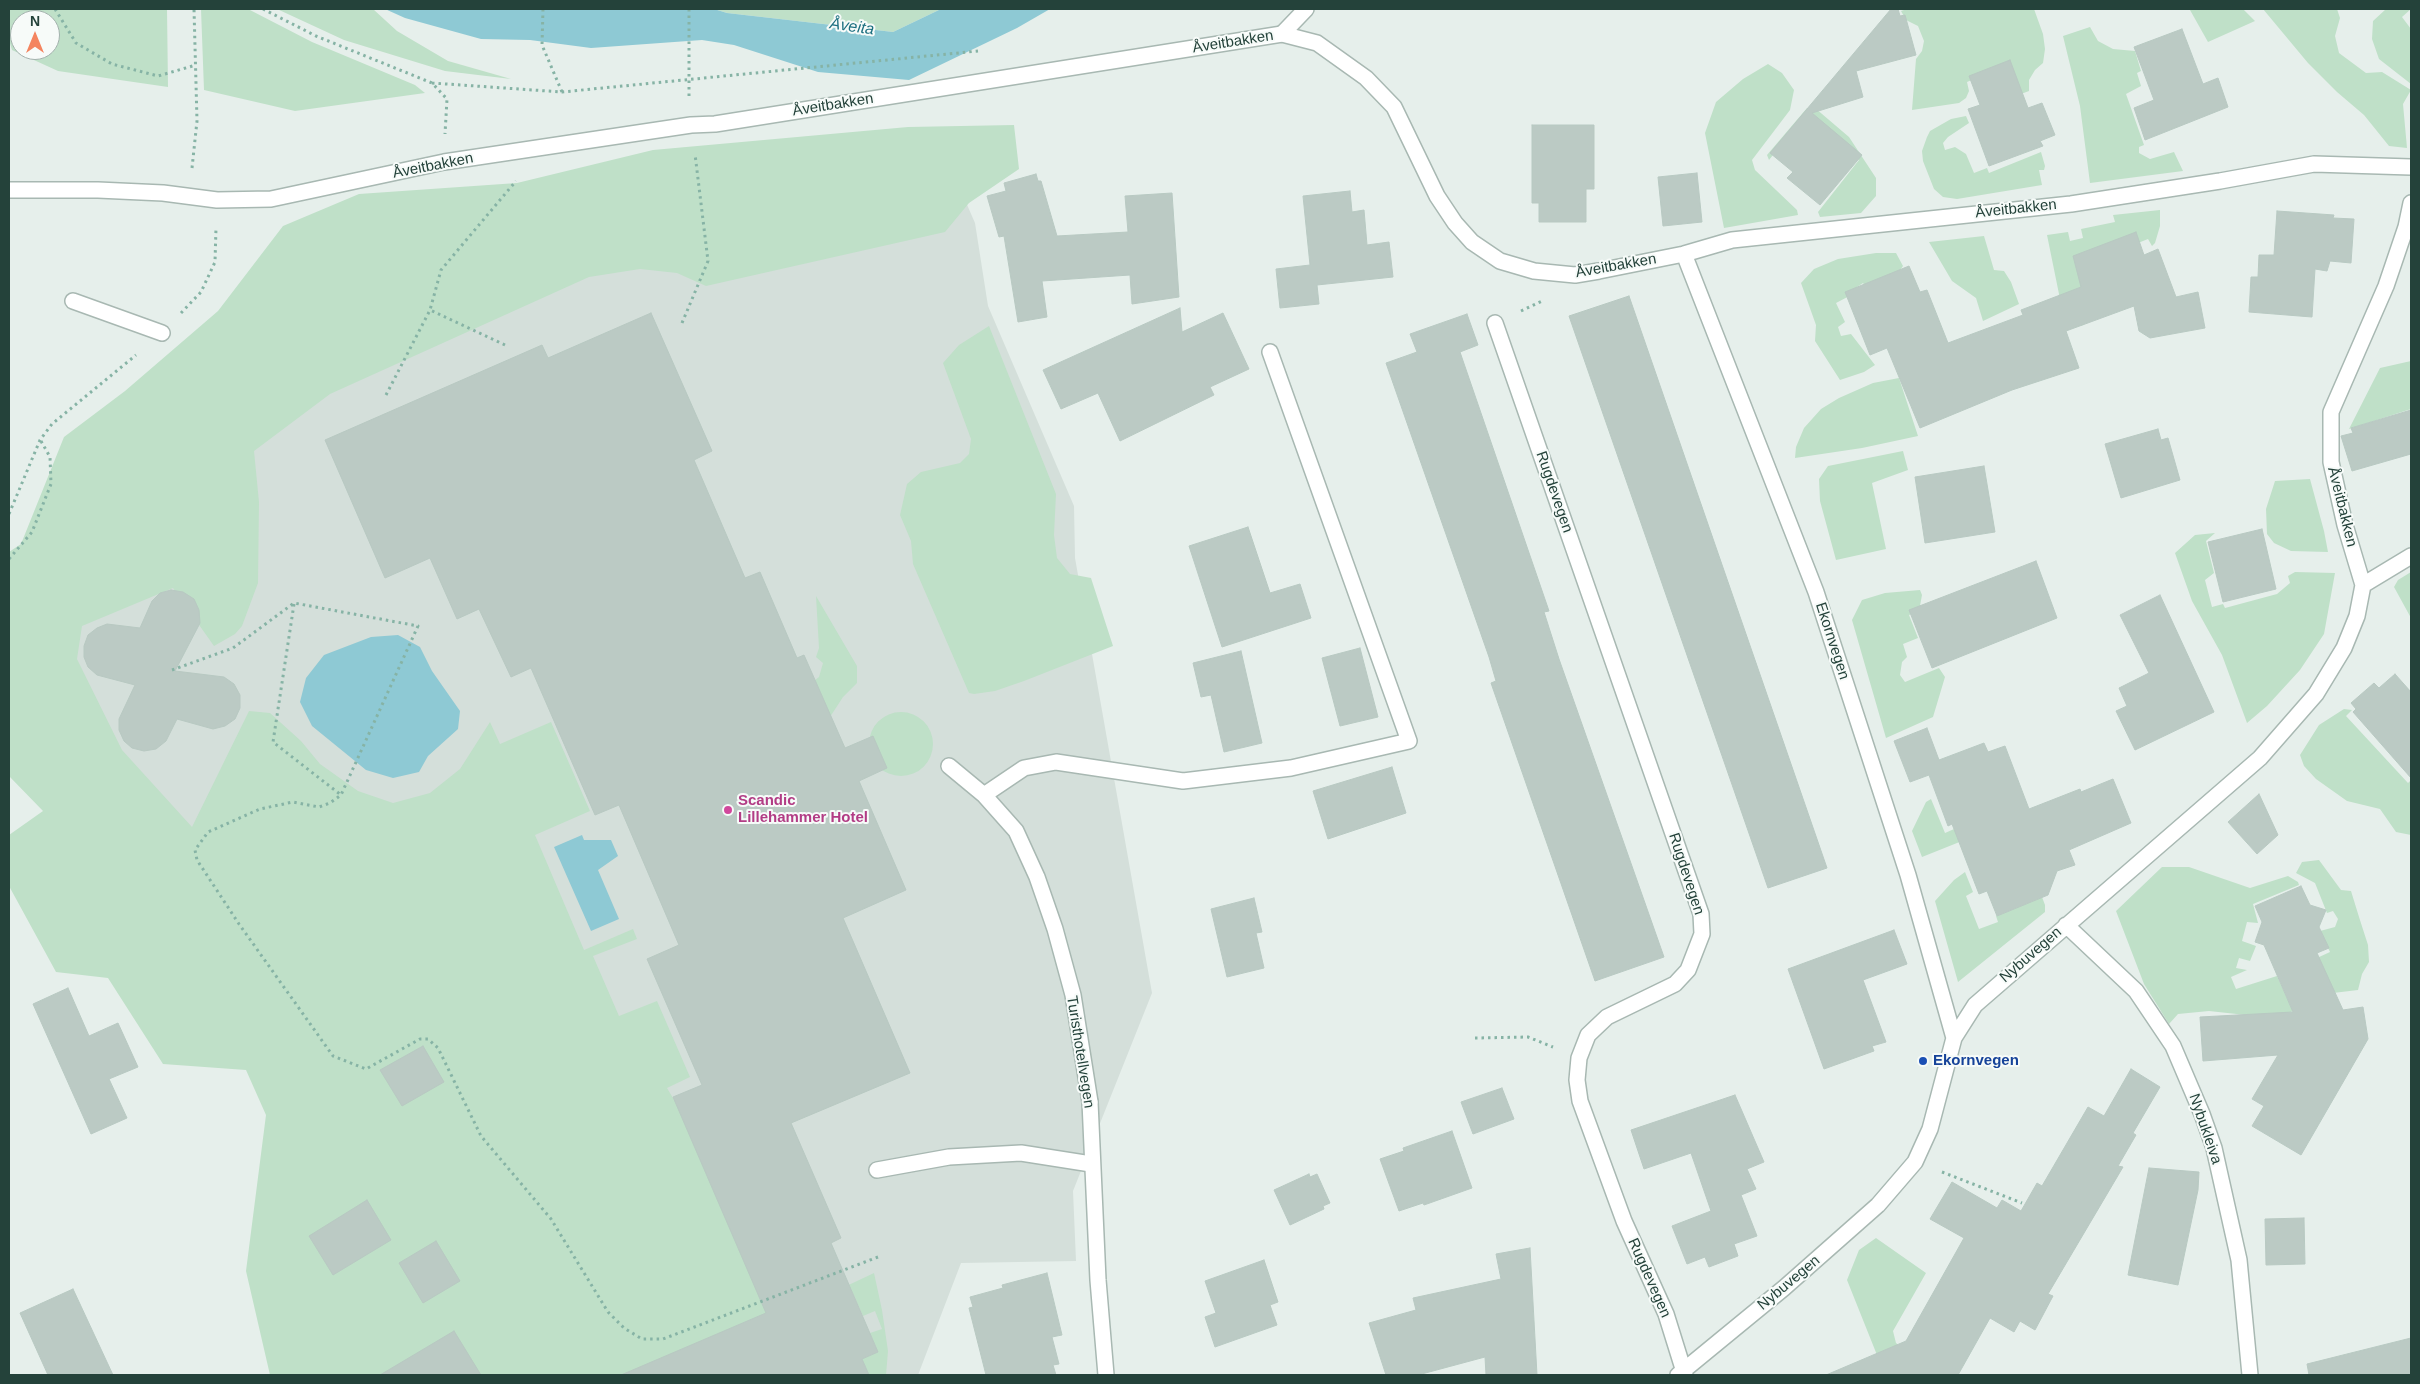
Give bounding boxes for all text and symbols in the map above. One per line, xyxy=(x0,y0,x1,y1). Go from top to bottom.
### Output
north arrow xyxy=(10,10,60,60)
text: N xyxy=(30,13,40,29)
water label: Åveita xyxy=(829,14,875,40)
street label: Åveitbakken xyxy=(1191,27,1275,57)
street label: Åveitbakken xyxy=(791,90,875,120)
street label: Åveitbakken xyxy=(391,149,475,183)
street label: Åveitbakken xyxy=(1974,196,2058,222)
street label: Åveitbakken xyxy=(1574,250,1658,282)
street label: Rugdevegen xyxy=(1532,449,1576,535)
street label: Åveitbakken xyxy=(2323,465,2361,549)
street label: Ekornvegen xyxy=(1811,600,1853,682)
place label: Scandic Lillehammer Hotel xyxy=(738,792,868,827)
marker: Scandic Lillehammer Hotel xyxy=(722,804,734,816)
street label: Rugdevegen xyxy=(1664,831,1708,917)
street label: Nybuvegen xyxy=(1996,923,2066,987)
street label: Turisthotellvegen xyxy=(1062,994,1098,1110)
place label: Ekornvegen xyxy=(1933,1052,2019,1070)
marker: Ekornvegen xyxy=(1917,1055,1929,1067)
street label: Nybukleiva xyxy=(2185,1091,2225,1167)
street label: Rugdevegen xyxy=(1623,1235,1675,1321)
street label: Nybuvegen xyxy=(1754,1252,1824,1314)

